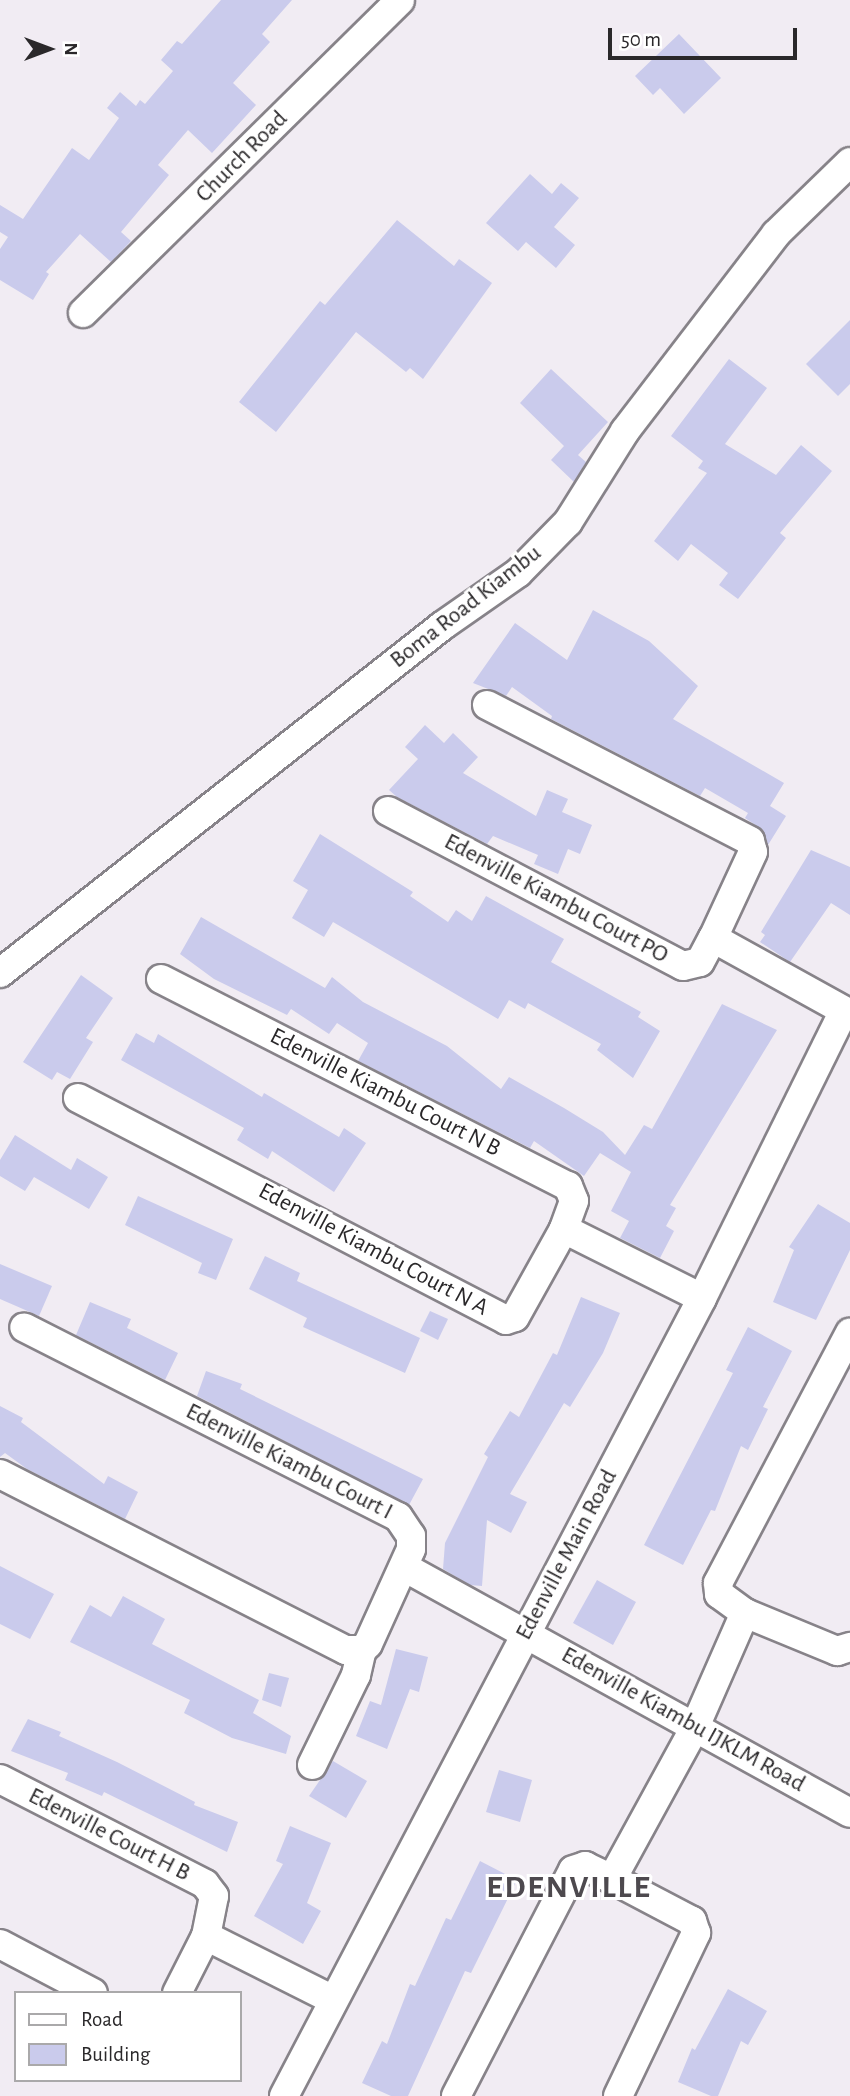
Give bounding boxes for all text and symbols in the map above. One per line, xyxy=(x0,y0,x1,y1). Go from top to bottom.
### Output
north arrow xyxy=(14,14,84,84)
scale bar xyxy=(612,14,801,58)
text: 50 m xyxy=(621,29,661,50)
text: N xyxy=(61,42,80,56)
street label: Church Road xyxy=(190,105,294,209)
street label: Boma Road Kiambu xyxy=(385,539,547,675)
street label: Edenville Kiambu Court PO xyxy=(439,828,673,970)
street label: Edenville Kiambu Court N B xyxy=(265,1022,505,1164)
street label: Edenville Kiambu Court N A xyxy=(253,1177,493,1323)
street label: Edenville Kiambu Court I xyxy=(181,1397,397,1527)
street label: Edenville Main Road xyxy=(510,1465,624,1645)
street label: Edenville Kiambu IJKLM Road xyxy=(556,1641,810,1799)
street label: Edenville Court H B xyxy=(23,1782,195,1888)
district label: EDENVILLE xyxy=(487,1868,651,1906)
legend xyxy=(14,1991,242,2082)
text: Road xyxy=(81,2009,123,2030)
text: Building xyxy=(81,2044,150,2065)

